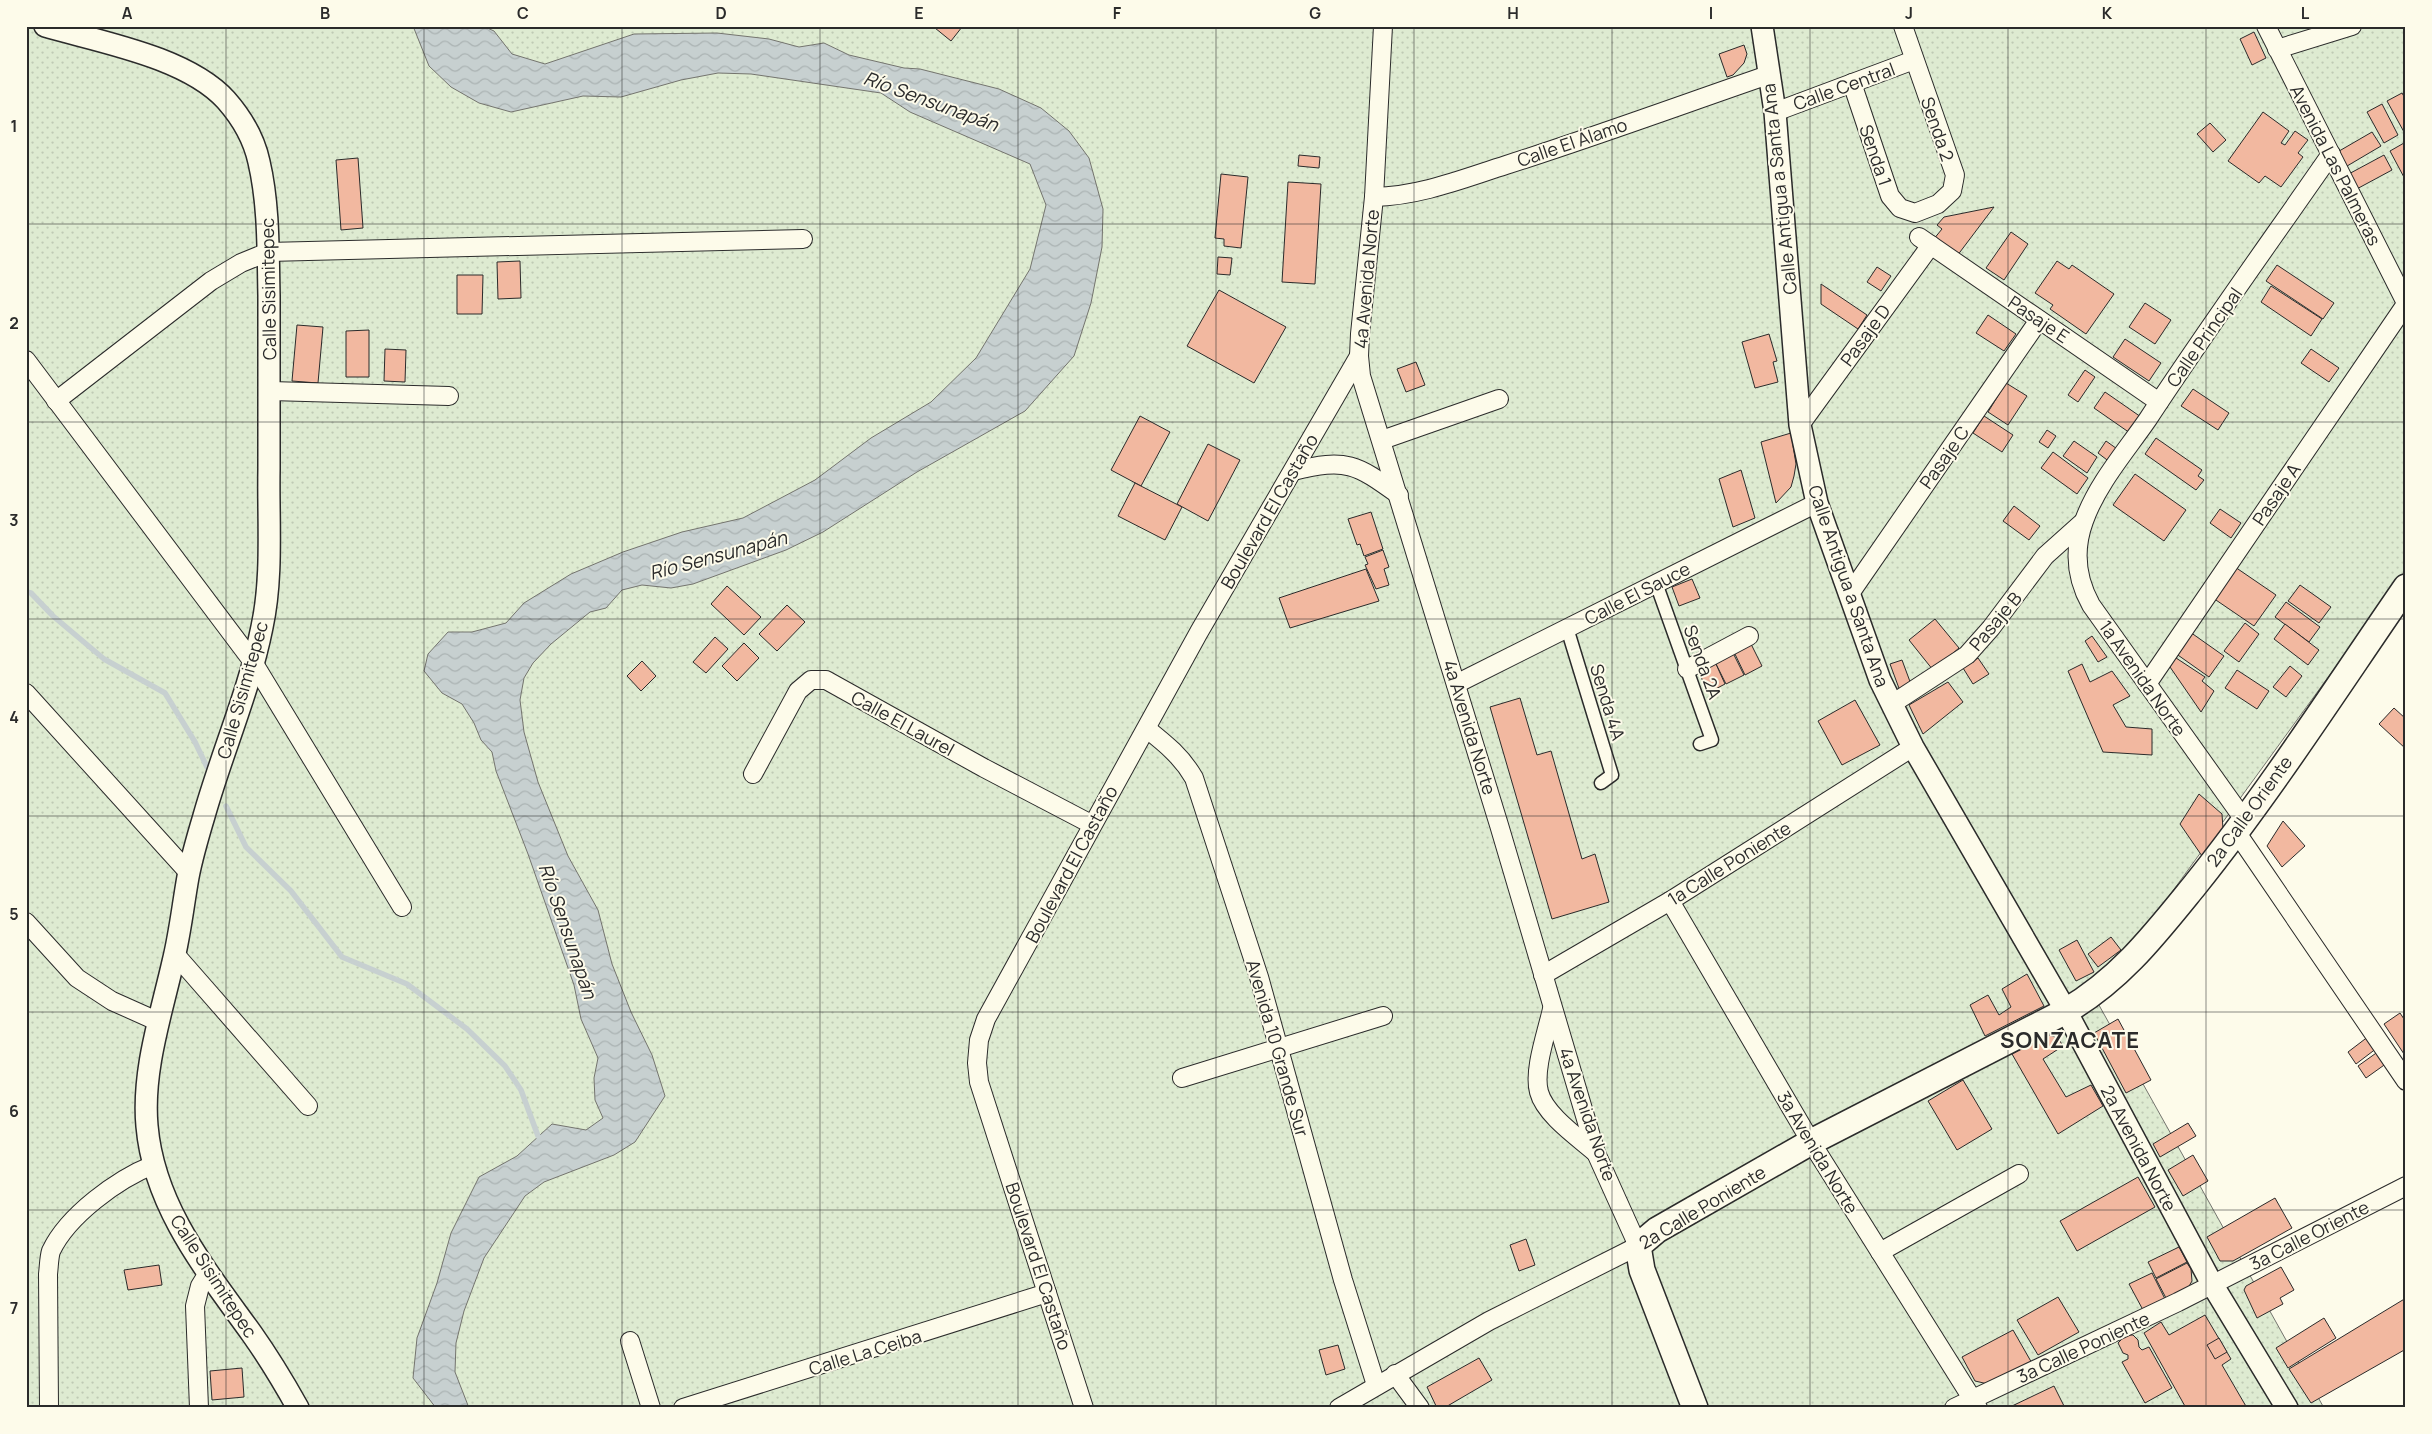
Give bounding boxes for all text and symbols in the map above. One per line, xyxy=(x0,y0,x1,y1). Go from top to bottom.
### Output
text: A xyxy=(122,2,133,24)
text: B xyxy=(320,2,330,24)
text: C xyxy=(517,2,529,24)
text: D xyxy=(715,2,727,24)
text: E xyxy=(914,2,924,24)
text: F xyxy=(1113,2,1122,24)
text: G xyxy=(1309,2,1321,24)
text: H xyxy=(1507,2,1519,24)
text: I xyxy=(1709,2,1713,24)
text: J xyxy=(1905,2,1913,24)
text: K xyxy=(2102,2,2113,24)
text: L xyxy=(2301,2,2310,24)
street label: Calle Central xyxy=(1790,56,1898,116)
water label: Río Sensunapán xyxy=(860,65,1003,138)
street label: Avenida Las Palmeras xyxy=(2285,81,2387,249)
street label: Calle Antigua a Santa Ana xyxy=(1756,82,1802,296)
street label: Senda 2 xyxy=(1916,94,1960,164)
street label: Calle El Álamo xyxy=(1514,112,1630,172)
text: 1 xyxy=(10,115,18,137)
street label: Senda 1 xyxy=(1854,121,1898,189)
street label: 4a Avenida Norte xyxy=(1348,208,1384,350)
street label: Calle Sisimitepec xyxy=(255,218,281,360)
street label: Calle Principal xyxy=(2161,282,2247,392)
street label: Pasaje E xyxy=(2004,290,2074,348)
street label: Pasaje D xyxy=(1835,299,1895,371)
text: 2 xyxy=(9,312,19,334)
street label: Pasaje C xyxy=(1914,421,1974,493)
street label: Boulevard El Castaño xyxy=(1215,429,1323,593)
street label: Pasaje A xyxy=(2246,458,2306,530)
street label: Calle Antigua a Santa Ana xyxy=(1803,482,1895,690)
text: 3 xyxy=(9,509,19,531)
water label: Río Sensunapán xyxy=(646,524,790,586)
street label: Calle El Sauce xyxy=(1580,556,1694,630)
street label: Pasaje B xyxy=(1963,587,2027,655)
street label: 1a Avenida Norte xyxy=(2094,615,2192,741)
street label: Calle Sisimitepec xyxy=(211,618,273,762)
street label: Senda 2A xyxy=(1678,621,1728,703)
street label: 4a Avenida Norte xyxy=(1438,657,1502,797)
street label: Senda 4A xyxy=(1585,661,1631,744)
street label: Calle El Laurel xyxy=(847,685,959,761)
text: 4 xyxy=(9,706,19,728)
street label: 2a Calle Oriente xyxy=(2201,751,2297,871)
street label: Boulevard El Castaño xyxy=(1019,781,1123,947)
street label: 1a Calle Poniente xyxy=(1663,816,1795,910)
water label: Río Sensunapán xyxy=(533,860,604,1003)
text: 5 xyxy=(9,903,19,925)
street label: Avenida 10 Grande Sur xyxy=(1241,957,1315,1140)
district label: SONZACATE xyxy=(2000,1025,2140,1055)
street label: 4a Avenida Norte xyxy=(1554,1044,1622,1184)
street label: 2a Avenida Norte xyxy=(2096,1081,2182,1215)
street label: 3a Avenida Norte xyxy=(1772,1086,1864,1218)
text: 6 xyxy=(9,1100,19,1122)
street label: 2a Calle Poniente xyxy=(1634,1160,1770,1254)
street label: Boulevard El Castaño xyxy=(1001,1179,1077,1353)
street label: 3a Calle Oriente xyxy=(2245,1195,2373,1275)
street label: Calle Sisimitepec xyxy=(165,1210,263,1342)
text: 7 xyxy=(10,1297,18,1319)
street label: 3a Calle Poniente xyxy=(2013,1306,2153,1388)
street label: Calle La Ceiba xyxy=(806,1324,924,1380)

